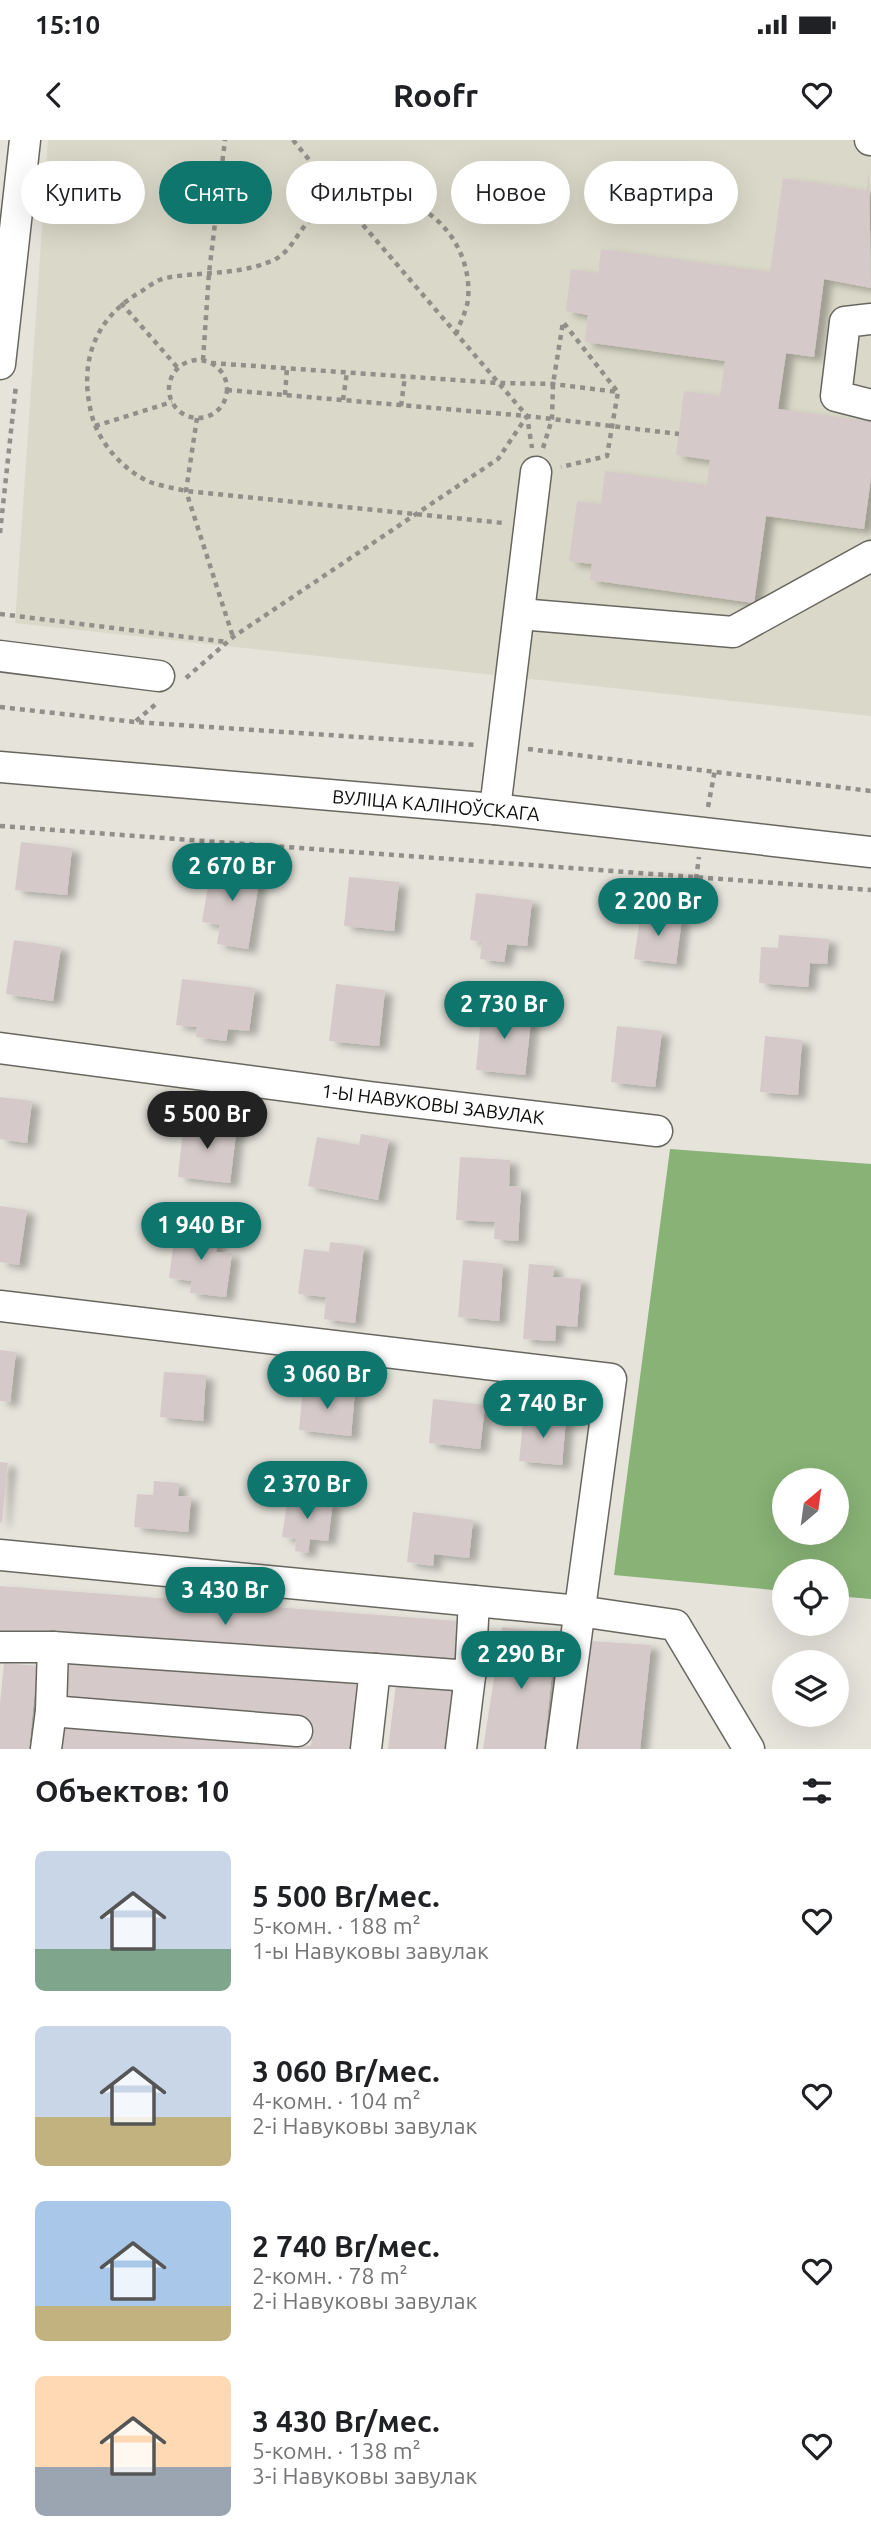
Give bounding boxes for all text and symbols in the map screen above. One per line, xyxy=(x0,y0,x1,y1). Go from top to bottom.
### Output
text: 15:10 xyxy=(35,10,100,39)
icon: back xyxy=(35,76,73,114)
icon: heart xyxy=(798,76,836,114)
text: Roofr xyxy=(393,77,478,113)
chip: Купить xyxy=(21,161,145,224)
chip: Снять xyxy=(159,161,272,224)
chip: Фильтры xyxy=(286,161,437,224)
chip: Новое xyxy=(451,161,570,224)
chip: Квартира xyxy=(584,161,738,224)
street label: ВУЛІЦА КАЛІНОЎСКАГА xyxy=(331,785,541,825)
pin: 2 670 Br xyxy=(160,844,304,903)
text: 2 670 Br xyxy=(188,853,276,878)
pin: 2 200 Br xyxy=(586,878,730,938)
text: 2 200 Br xyxy=(614,888,702,913)
pin: 2 730 Br xyxy=(432,982,576,1041)
text: 2 730 Br xyxy=(460,991,548,1016)
street label: 1-Ы НАВУКОВЫ ЗАВУЛАК xyxy=(320,1079,546,1129)
pin: 5 500 Br xyxy=(135,1091,279,1151)
text: 5 500 Br xyxy=(163,1101,251,1126)
pin: 1 940 Br xyxy=(129,1202,273,1262)
text: 1 940 Br xyxy=(157,1212,245,1237)
pin: 3 060 Br xyxy=(255,1352,399,1411)
text: 3 060 Br xyxy=(283,1361,371,1386)
pin: 2 740 Br xyxy=(471,1380,615,1440)
text: 2 740 Br xyxy=(499,1390,587,1415)
pin: 2 370 Br xyxy=(235,1462,379,1521)
north arrow xyxy=(772,1468,849,1545)
map controls xyxy=(772,1468,849,1727)
text: 2 370 Br xyxy=(263,1471,351,1496)
button: locate xyxy=(772,1559,849,1636)
pin: 3 430 Br xyxy=(153,1568,297,1627)
text: 3 430 Br xyxy=(181,1577,269,1602)
pin: 2 290 Br xyxy=(449,1632,593,1691)
text: 2 290 Br xyxy=(477,1641,565,1666)
button: layers xyxy=(772,1650,849,1727)
icon: filters xyxy=(798,1772,836,1810)
text: Объектов: 10 xyxy=(35,1774,229,1808)
icon: home xyxy=(91,1879,175,1963)
text: 5 500 Br/мес. xyxy=(252,1879,440,1913)
icon: heart xyxy=(798,1902,836,1940)
text: 5-комн. · 188 m² xyxy=(252,1913,421,1938)
text: 1-ы Навуковы завулак xyxy=(252,1938,489,1963)
icon: home xyxy=(91,2054,175,2138)
text: 3 060 Br/мес. xyxy=(252,2054,440,2088)
icon: heart xyxy=(798,2077,836,2115)
text: 4-комн. · 104 m² xyxy=(252,2088,421,2113)
text: 2-і Навуковы завулак xyxy=(252,2113,477,2138)
icon: home xyxy=(91,2229,175,2313)
text: 2 740 Br/мес. xyxy=(252,2229,440,2263)
icon: heart xyxy=(798,2252,836,2290)
text: 2-комн. · 78 m² xyxy=(252,2263,408,2288)
text: 2-і Навуковы завулак xyxy=(252,2288,477,2313)
icon: home xyxy=(91,2404,175,2488)
text: 3 430 Br/мес. xyxy=(252,2404,440,2438)
icon: heart xyxy=(798,2427,836,2465)
text: 5-комн. · 138 m² xyxy=(252,2438,421,2463)
text: 3-і Навуковы завулак xyxy=(252,2463,477,2488)

